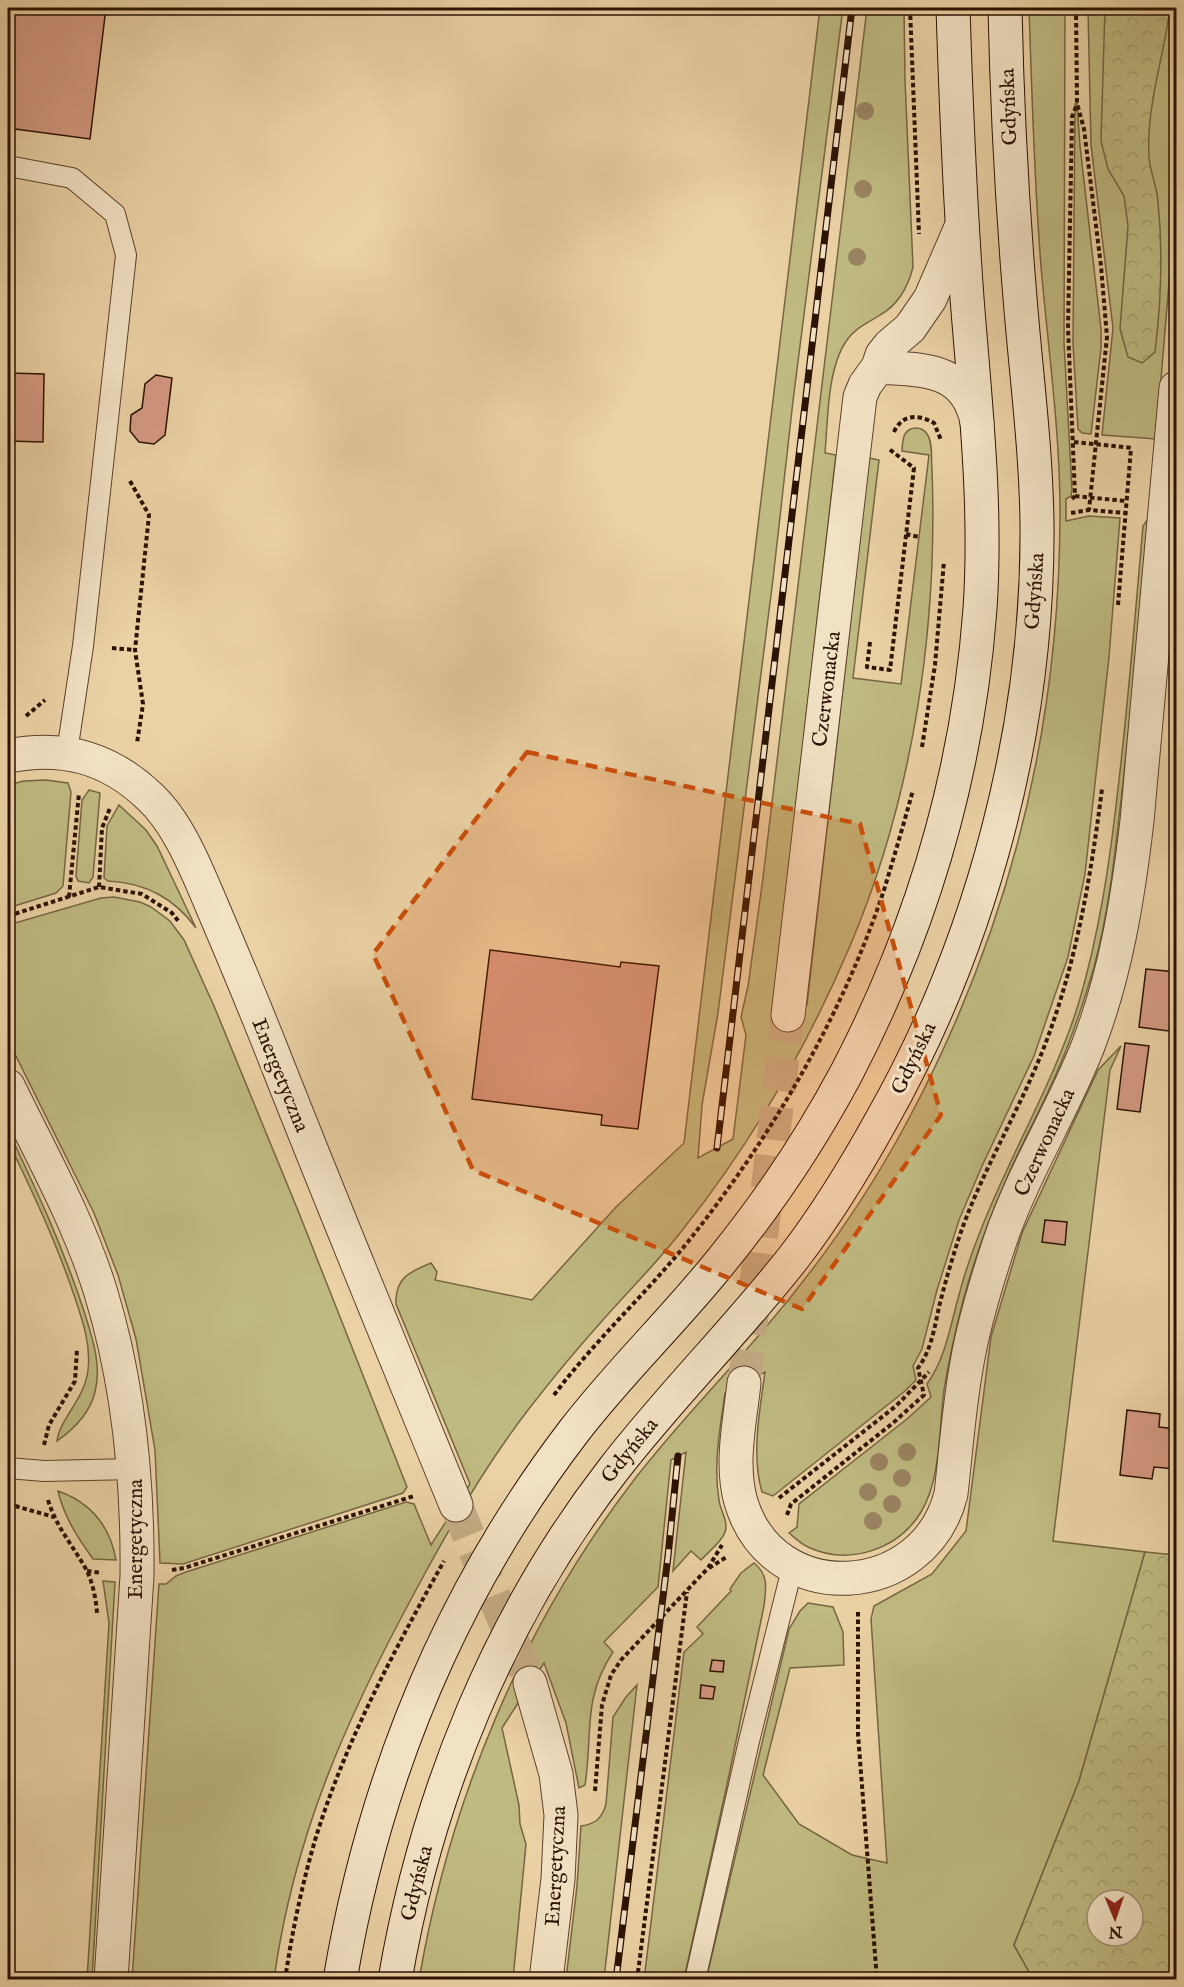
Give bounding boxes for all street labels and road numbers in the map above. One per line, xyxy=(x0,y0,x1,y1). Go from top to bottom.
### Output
street label: Gdyńska xyxy=(995,67,1024,146)
street label: Gdyńska xyxy=(1019,551,1052,630)
street label: Czerwonacka xyxy=(807,629,848,749)
street label: Energetyczna xyxy=(245,1015,315,1137)
street label: Gdyńska xyxy=(885,1017,944,1099)
street label: Czerwonacka xyxy=(1009,1083,1083,1201)
street label: Gdyńska xyxy=(595,1412,665,1489)
street label: Energetyczna xyxy=(123,1478,150,1599)
street label: Energetyczna xyxy=(540,1804,573,1927)
street label: Gdyńska xyxy=(395,1842,440,1924)

